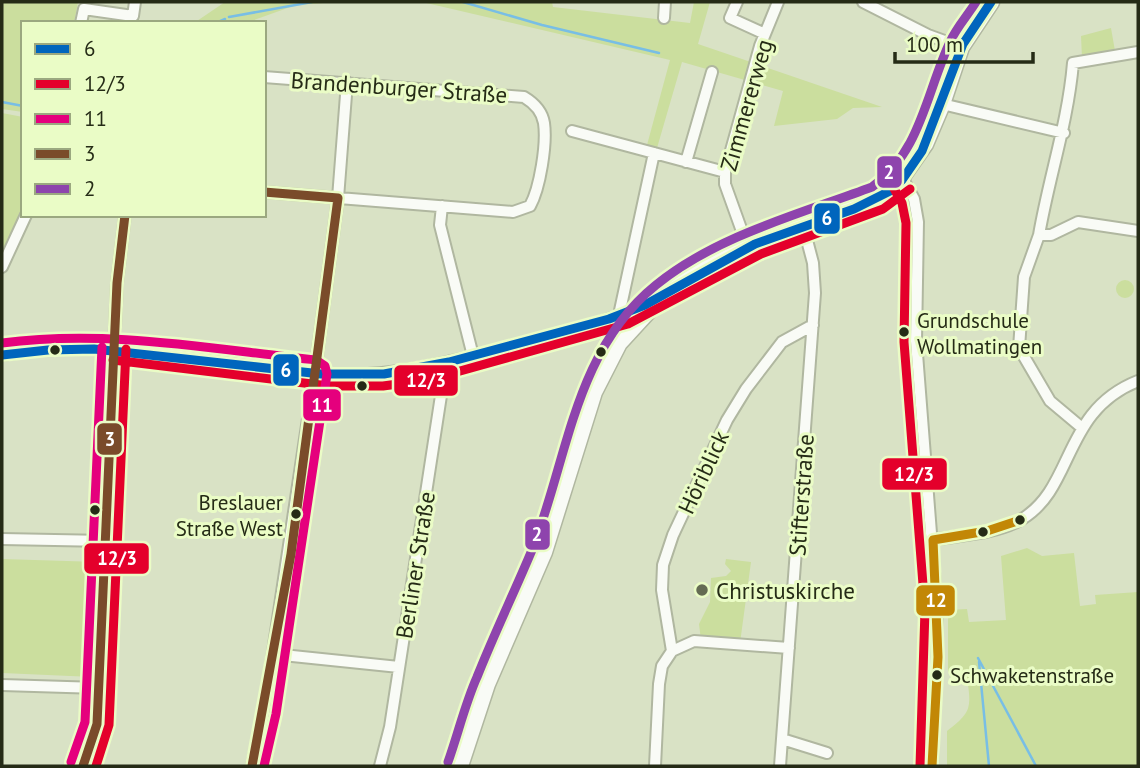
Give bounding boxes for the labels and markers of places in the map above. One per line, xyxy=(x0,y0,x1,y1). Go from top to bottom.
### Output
place label: Grundschule Wollmatingen xyxy=(917,307,1042,360)
marker: Grundschule Wollmatingen xyxy=(897,325,911,339)
unlabelled marker xyxy=(48,343,62,357)
unlabelled marker xyxy=(594,345,608,359)
unlabelled marker xyxy=(355,379,369,393)
place label: Breslauer Straße West xyxy=(176,489,283,542)
unlabelled marker xyxy=(88,503,102,517)
marker: Breslauer Straße West xyxy=(289,507,303,521)
unlabelled marker xyxy=(1013,513,1027,527)
unlabelled marker xyxy=(976,525,990,539)
place label: Christuskirche xyxy=(716,576,855,605)
marker: Christuskirche xyxy=(694,582,710,598)
place label: Schwaketenstraße xyxy=(950,662,1114,689)
marker: Schwaketenstraße xyxy=(930,668,944,682)

